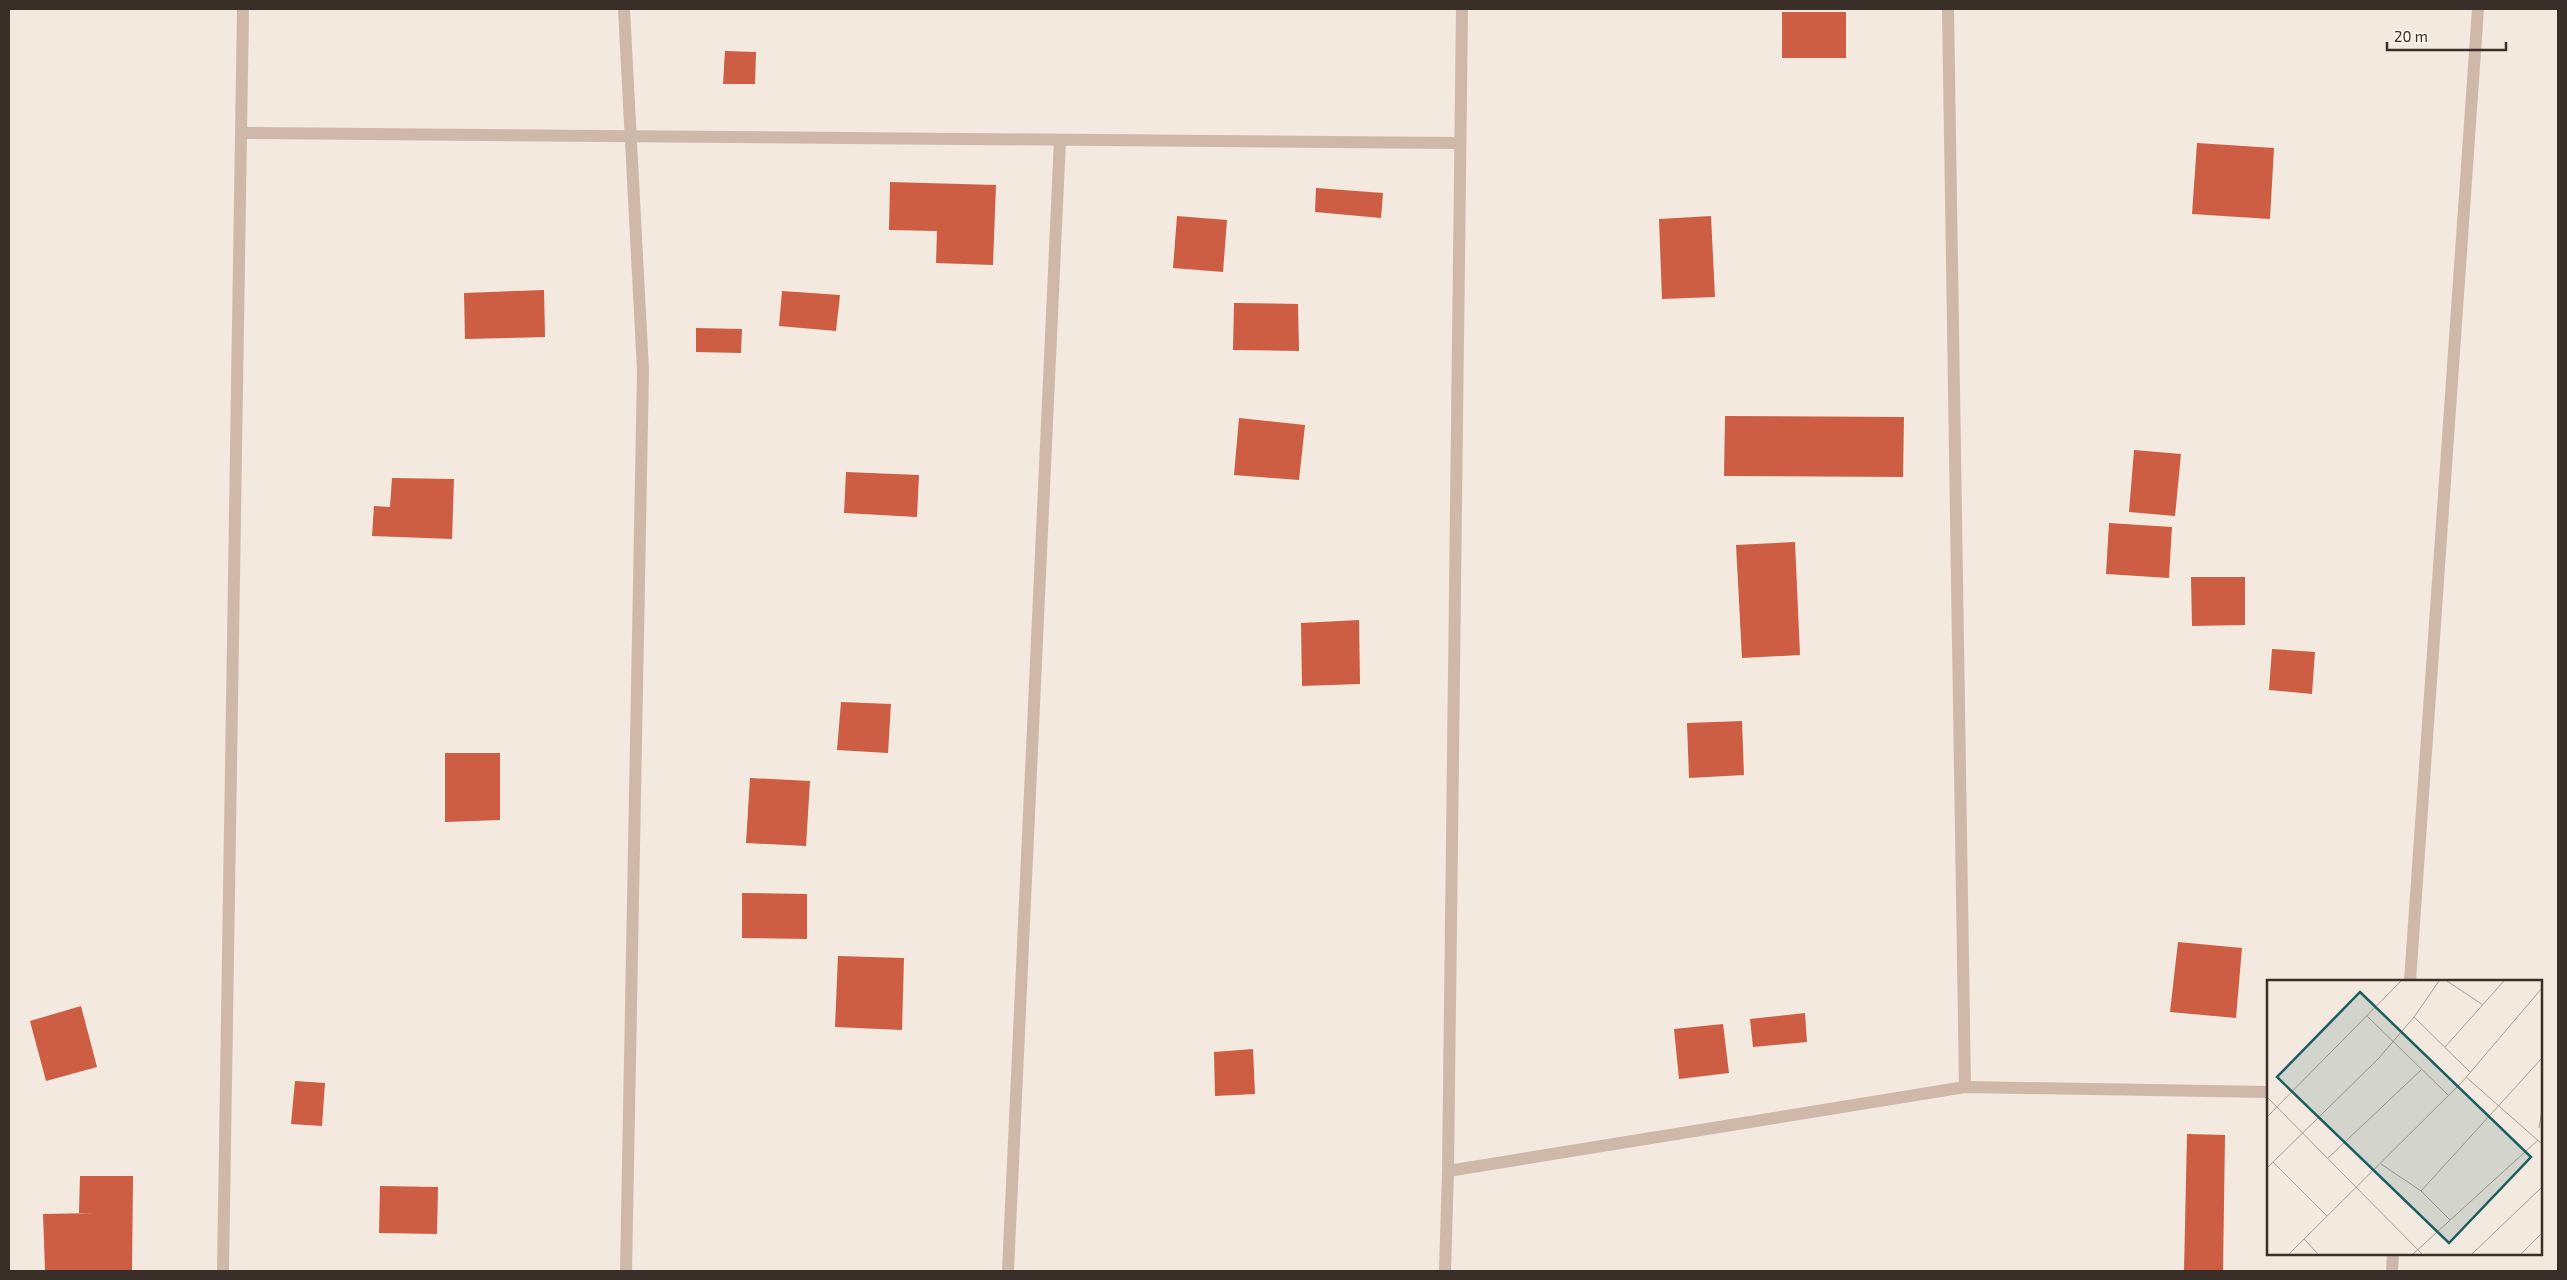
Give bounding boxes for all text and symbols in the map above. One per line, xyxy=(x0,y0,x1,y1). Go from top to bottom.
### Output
scale bar xyxy=(2387,20,2506,52)
text: 20 m xyxy=(2394,27,2428,45)
inset map xyxy=(2267,980,2542,1255)

